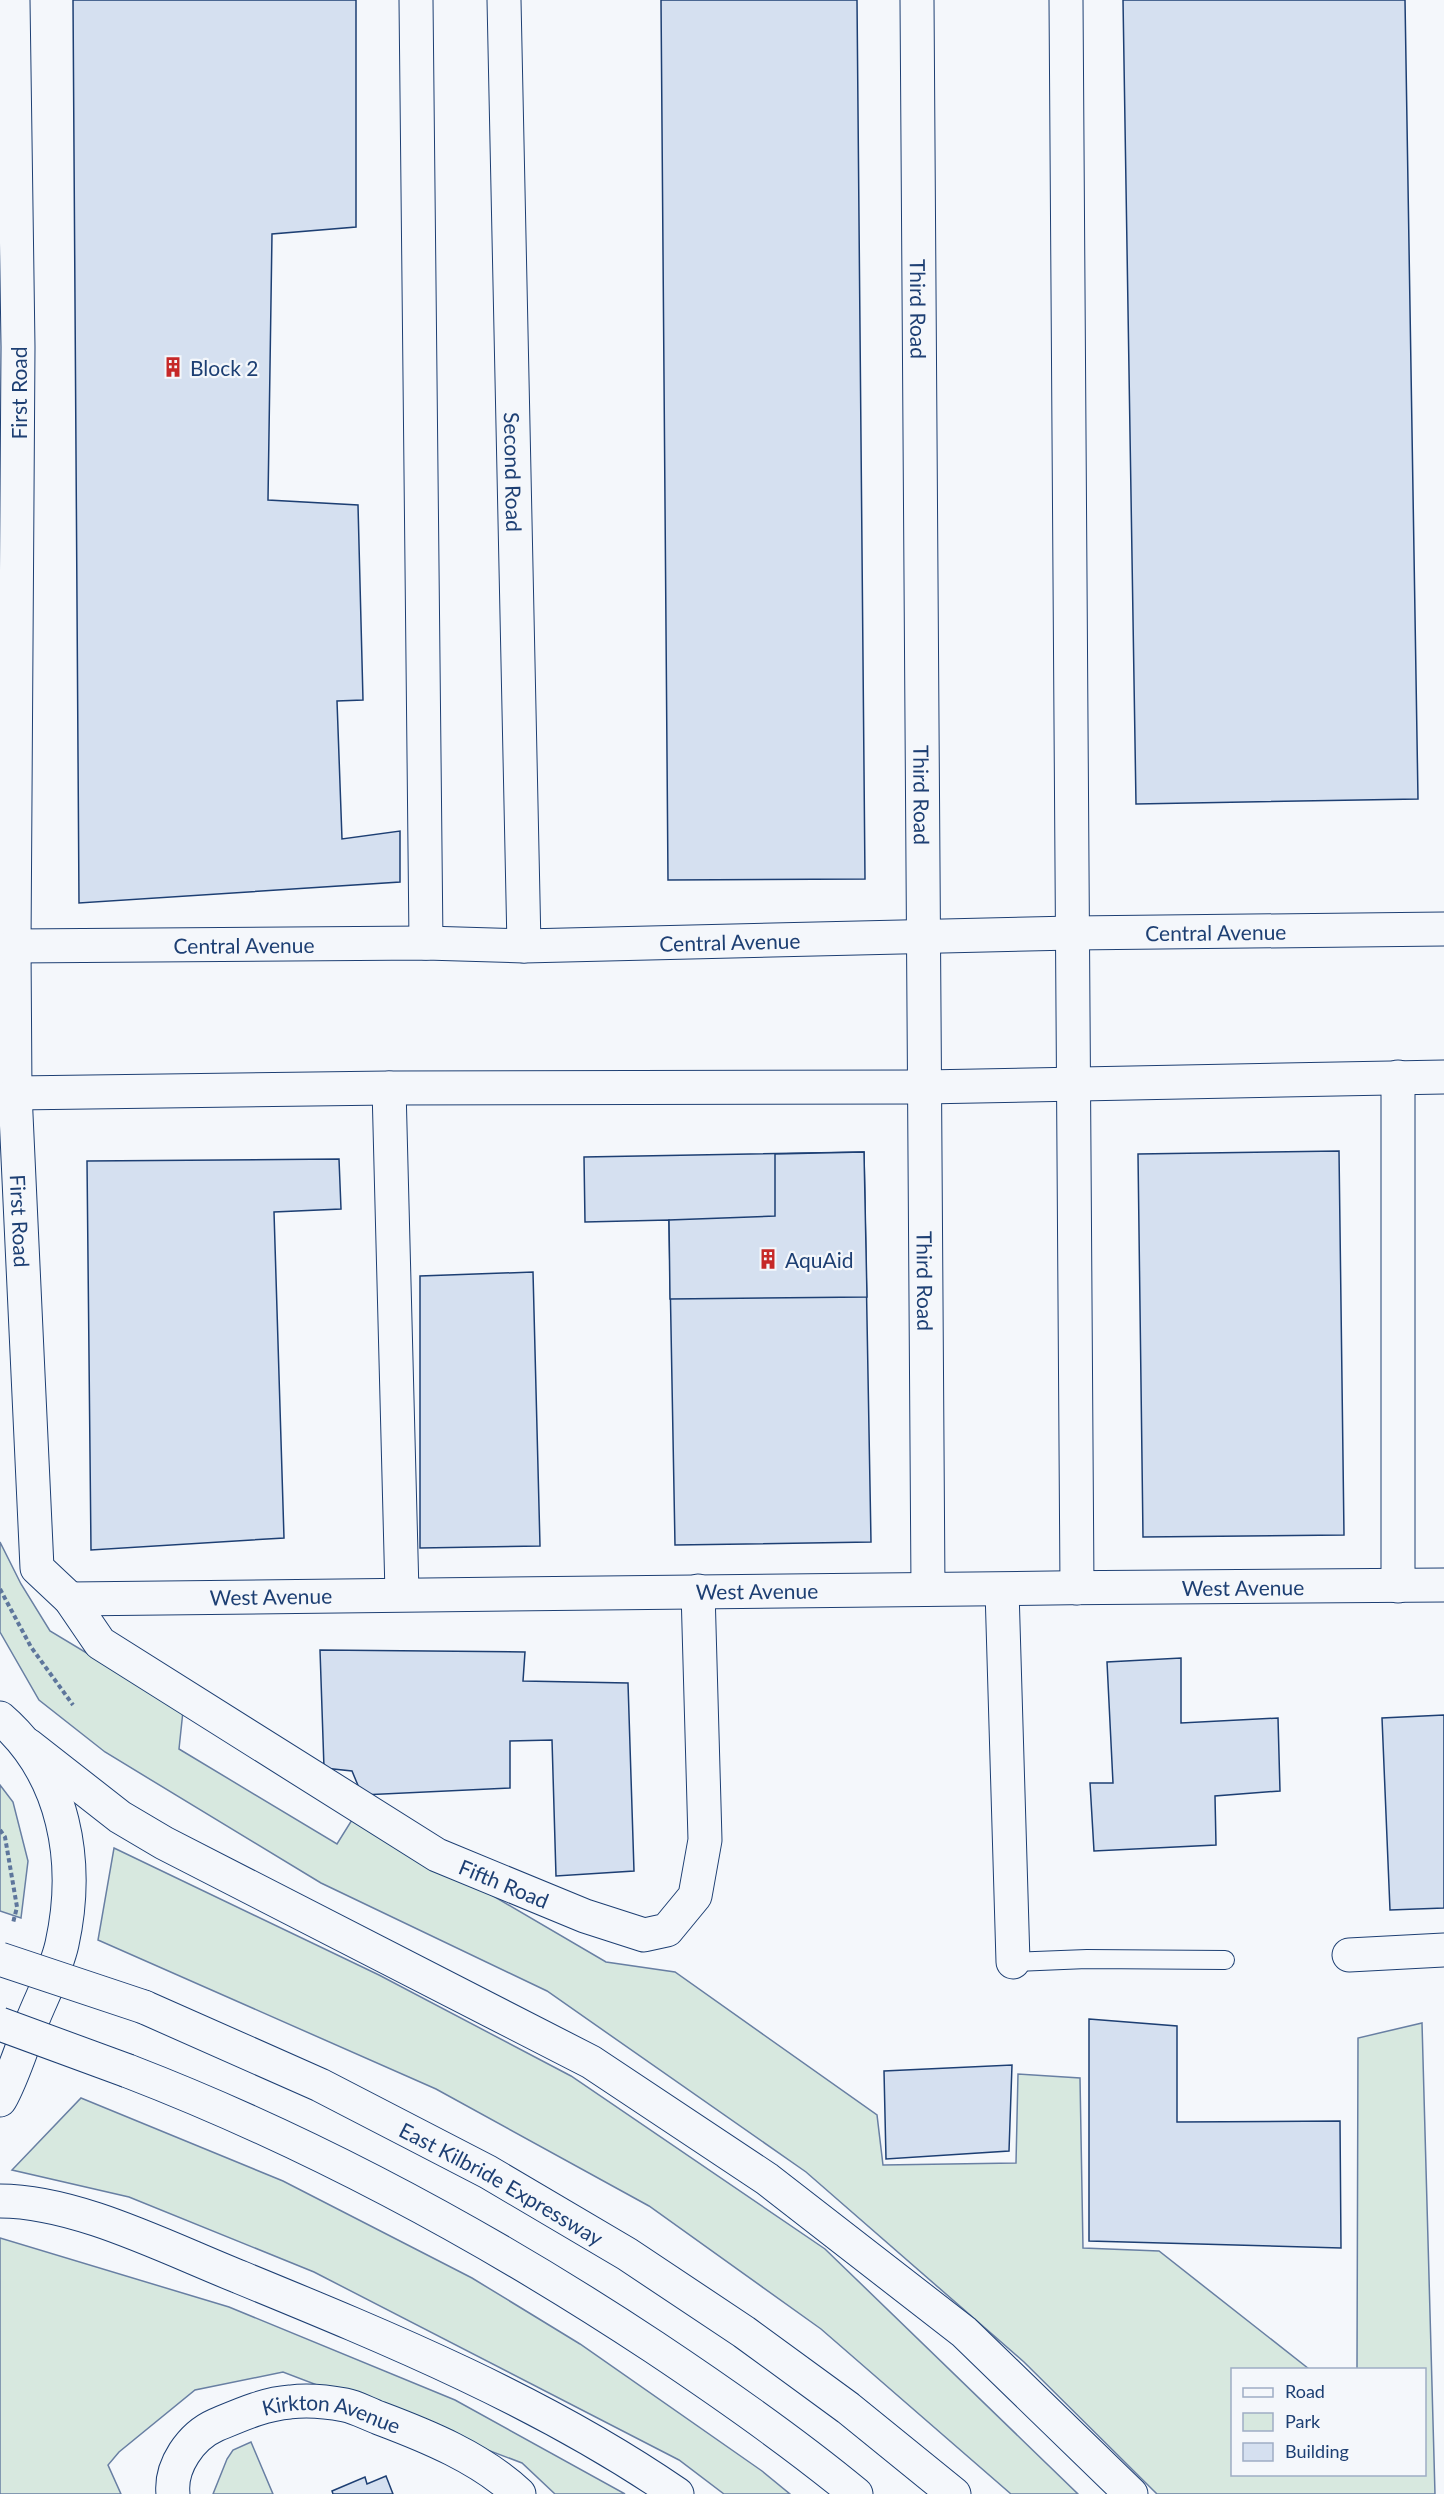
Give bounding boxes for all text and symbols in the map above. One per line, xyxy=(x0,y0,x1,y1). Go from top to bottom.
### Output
street label: Third Road xyxy=(906,259,932,359)
street label: First Road xyxy=(6,346,31,440)
building icon: Block 2 xyxy=(161,355,185,379)
place label: Block 2 xyxy=(190,355,258,380)
street label: Second Road xyxy=(500,412,528,532)
street label: Third Road xyxy=(910,745,935,845)
street label: Central Avenue xyxy=(1145,918,1286,945)
street label: Central Avenue xyxy=(659,927,801,955)
street label: Central Avenue xyxy=(173,931,315,957)
street label: First Road xyxy=(6,1174,36,1268)
street label: Third Road xyxy=(913,1231,939,1331)
building icon: AquAid xyxy=(756,1247,780,1271)
place label: AquAid xyxy=(785,1247,853,1272)
street label: West Avenue xyxy=(1182,1574,1304,1600)
street label: West Avenue xyxy=(696,1577,818,1603)
street label: West Avenue xyxy=(210,1582,332,1609)
street label: Fifth Road xyxy=(456,1853,553,1912)
street label: East Kilbride Expressway xyxy=(396,2116,608,2250)
legend xyxy=(1231,2368,1426,2476)
text: Road xyxy=(1285,2380,1325,2402)
street label: Kirkton Avenue xyxy=(259,2389,404,2438)
text: Park xyxy=(1285,2410,1321,2432)
text: Building xyxy=(1285,2440,1349,2462)

